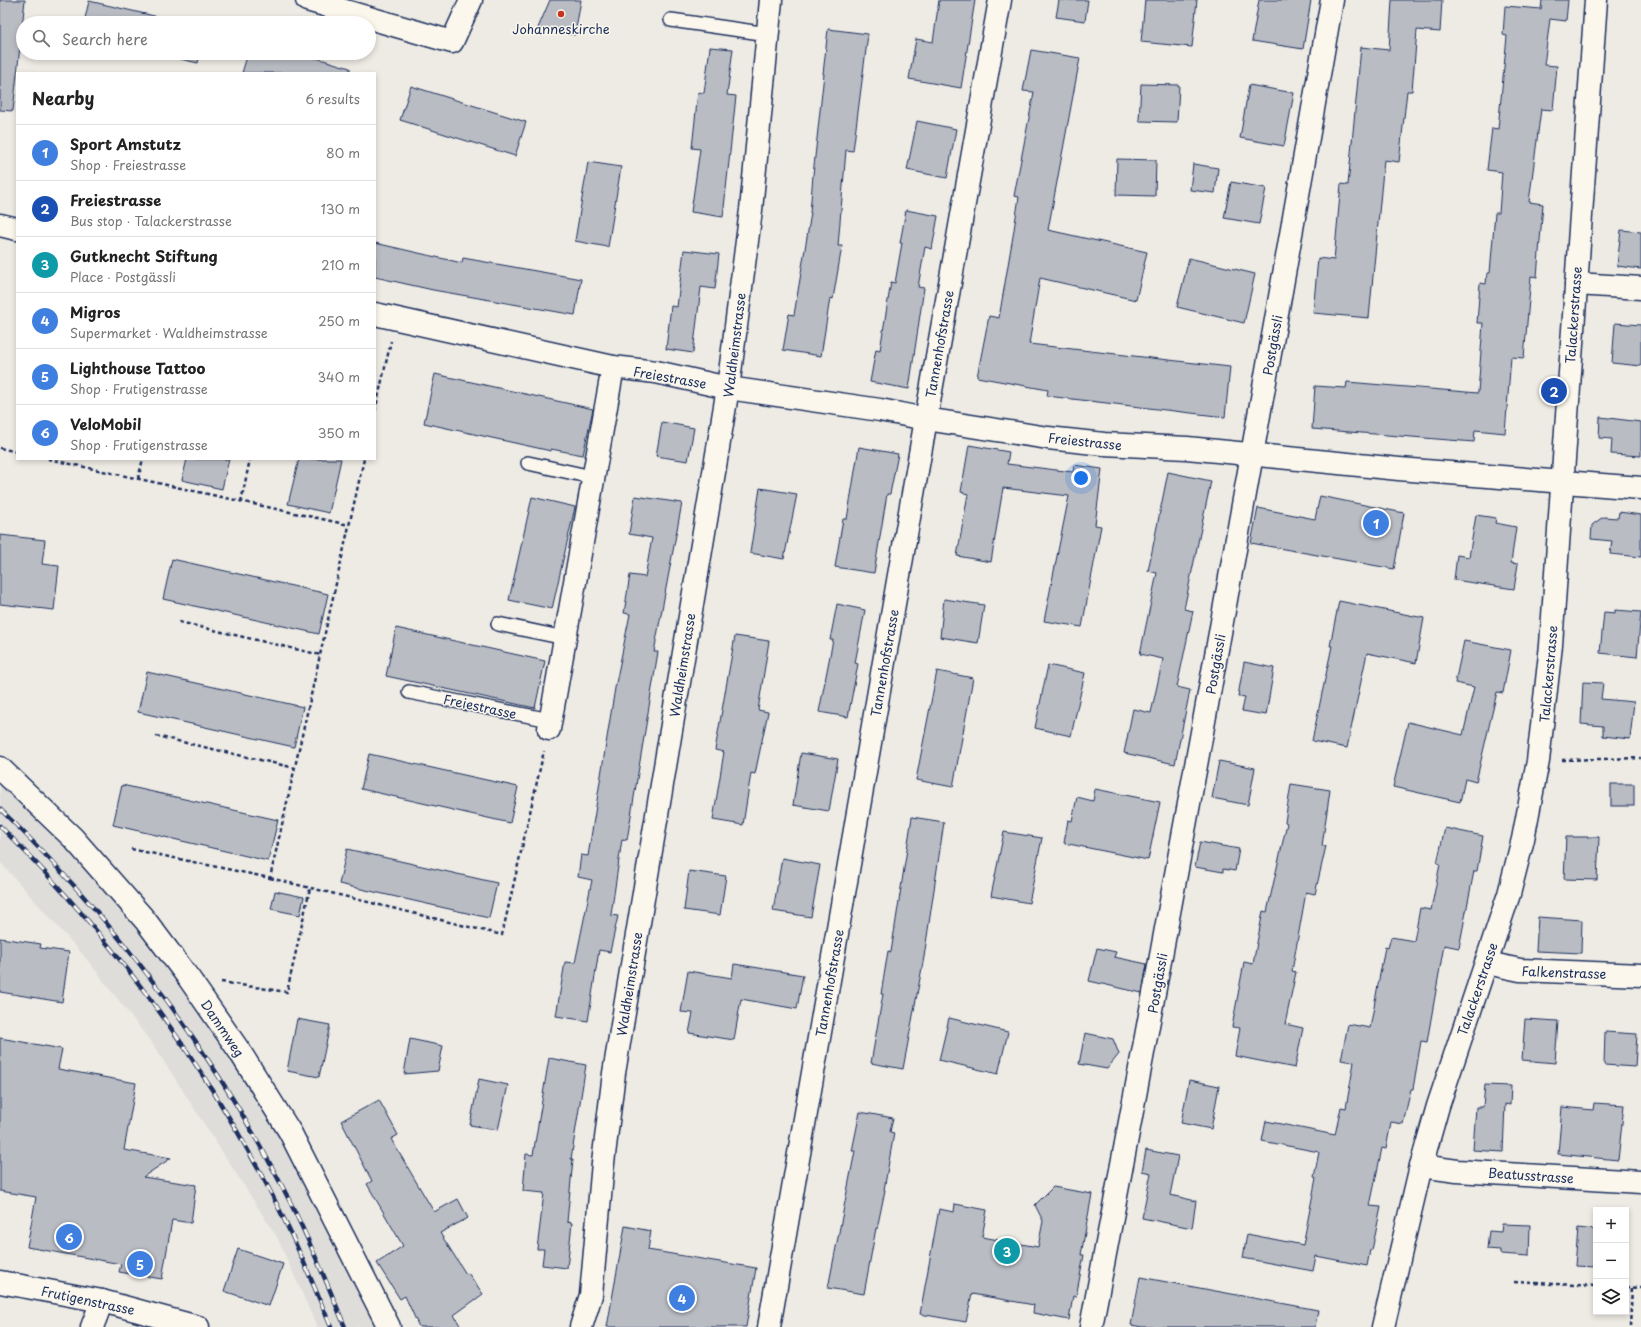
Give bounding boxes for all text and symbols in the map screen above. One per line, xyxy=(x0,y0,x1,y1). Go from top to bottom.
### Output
marker: Johanneskirche xyxy=(556,9,566,19)
search box xyxy=(16,16,376,60)
place label: Johanneskirche xyxy=(512,19,610,38)
icon: search xyxy=(30,27,52,49)
text: Search here xyxy=(62,27,148,50)
text: Nearby xyxy=(32,85,94,111)
text: 6 results xyxy=(305,89,360,108)
text: Sport Amstutz xyxy=(70,132,181,155)
text: 1 xyxy=(42,143,48,162)
text: 80 m xyxy=(326,143,360,162)
text: Shop · Freiestrasse xyxy=(70,155,186,174)
text: Freiestrasse xyxy=(70,188,161,211)
text: 2 xyxy=(40,199,50,218)
text: 130 m xyxy=(321,199,360,218)
text: Bus stop · Talackerstrasse xyxy=(70,211,232,230)
text: Gutknecht Stiftung xyxy=(70,244,218,267)
text: 3 xyxy=(41,255,49,274)
text: 210 m xyxy=(321,255,360,274)
street label: Talackerstrasse xyxy=(1560,266,1586,364)
text: Place · Postgässli xyxy=(70,267,176,286)
street label: Tannenhofstrasse xyxy=(920,289,958,399)
street label: Waldheimstrasse xyxy=(718,292,750,398)
text: Migros xyxy=(70,300,120,323)
text: 4 xyxy=(41,311,49,330)
text: 250 m xyxy=(318,311,360,330)
street label: Postgässli xyxy=(1257,313,1287,377)
text: Supermarket · Waldheimstrasse xyxy=(70,323,268,342)
text: Lighthouse Tattoo xyxy=(70,356,205,379)
street label: Freiestrasse xyxy=(632,361,708,393)
text: 5 xyxy=(41,367,49,386)
text: 340 m xyxy=(317,367,360,386)
pin: 2 xyxy=(1541,376,1567,406)
text: Shop · Frutigenstrasse xyxy=(70,379,208,398)
text: VeloMobil xyxy=(70,412,141,435)
text: 6 xyxy=(40,423,50,442)
text: 350 m xyxy=(318,423,360,442)
street label: Freiestrasse xyxy=(1047,428,1123,454)
text: Shop · Frutigenstrasse xyxy=(70,435,208,454)
your location xyxy=(1071,468,1091,488)
pin: 1 xyxy=(1363,508,1389,538)
street label: Tannenhofstrasse xyxy=(865,608,903,718)
street label: Waldheimstrasse xyxy=(664,611,700,718)
street label: Talackerstrasse xyxy=(1534,625,1562,723)
street label: Postgässli xyxy=(1200,632,1230,696)
street label: Freiestrasse xyxy=(442,689,518,723)
street label: Tannenhofstrasse xyxy=(810,928,848,1038)
street label: Waldheimstrasse xyxy=(611,930,647,1037)
street label: Talackerstrasse xyxy=(1452,940,1502,1038)
street label: Postgässli xyxy=(1142,951,1172,1015)
street label: Falkenstrasse xyxy=(1521,961,1607,983)
street label: Dammweg xyxy=(197,995,249,1061)
street label: Beatusstrasse xyxy=(1487,1163,1575,1187)
map controls xyxy=(1593,1207,1629,1315)
button: + xyxy=(1593,1207,1629,1243)
pin: 6 xyxy=(56,1222,82,1252)
pin: 3 xyxy=(994,1236,1020,1266)
button: − xyxy=(1593,1243,1629,1279)
pin: 5 xyxy=(127,1249,153,1279)
button: layers xyxy=(1593,1279,1629,1315)
street label: Frutigenstrasse xyxy=(39,1281,137,1319)
pin: 4 xyxy=(669,1283,695,1313)

